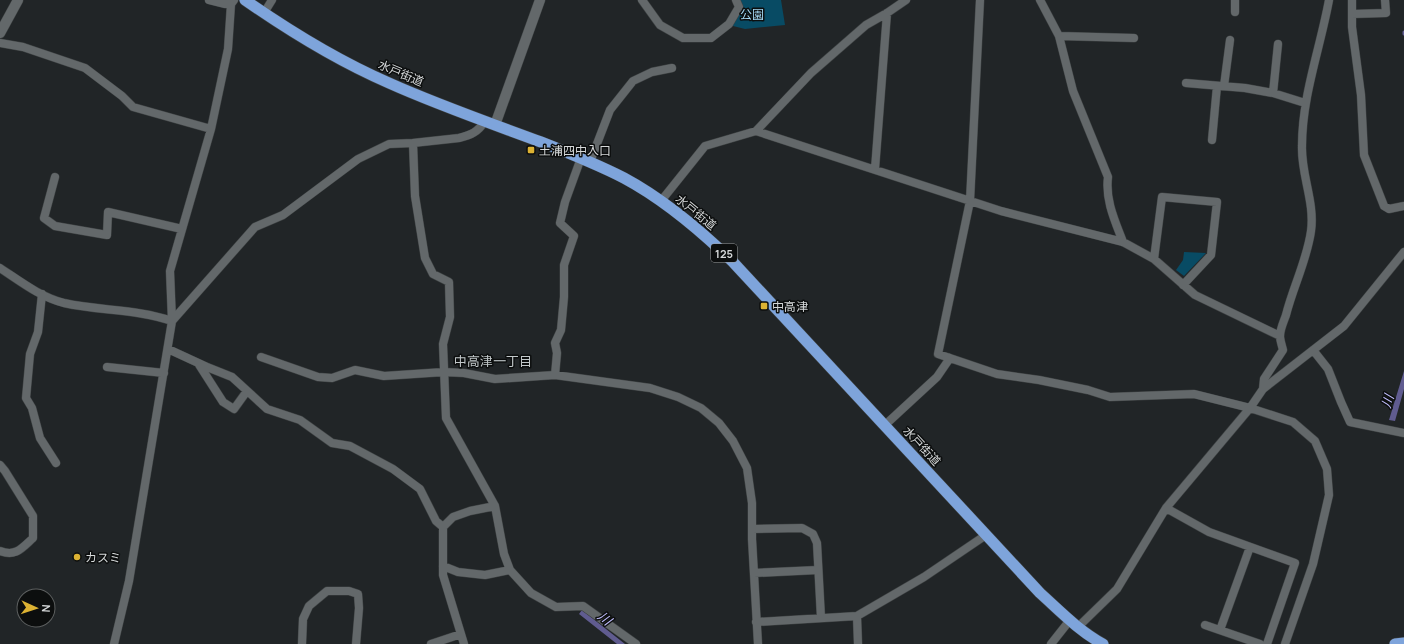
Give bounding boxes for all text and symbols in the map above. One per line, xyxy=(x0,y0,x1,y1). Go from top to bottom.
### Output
park label: 公園 xyxy=(740,6,764,23)
street label: 水戸街道 xyxy=(376,56,426,90)
place label: 土浦四中入口 xyxy=(539,142,611,159)
marker: 土浦四中入口 xyxy=(526,145,536,155)
street label: 水戸街道 xyxy=(672,190,720,234)
road number: 125 xyxy=(711,244,737,262)
place label: 中高津 xyxy=(772,298,808,315)
marker: 中高津 xyxy=(759,301,769,311)
district label: 中高津一丁目 xyxy=(454,352,532,370)
water label: 川 xyxy=(1376,390,1398,410)
street label: 水戸街道 xyxy=(899,423,945,469)
place label: カスミ xyxy=(85,549,121,566)
marker: カスミ xyxy=(72,552,82,562)
north arrow xyxy=(16,588,56,628)
text: N xyxy=(39,604,54,613)
water label: 川 xyxy=(594,607,617,630)

